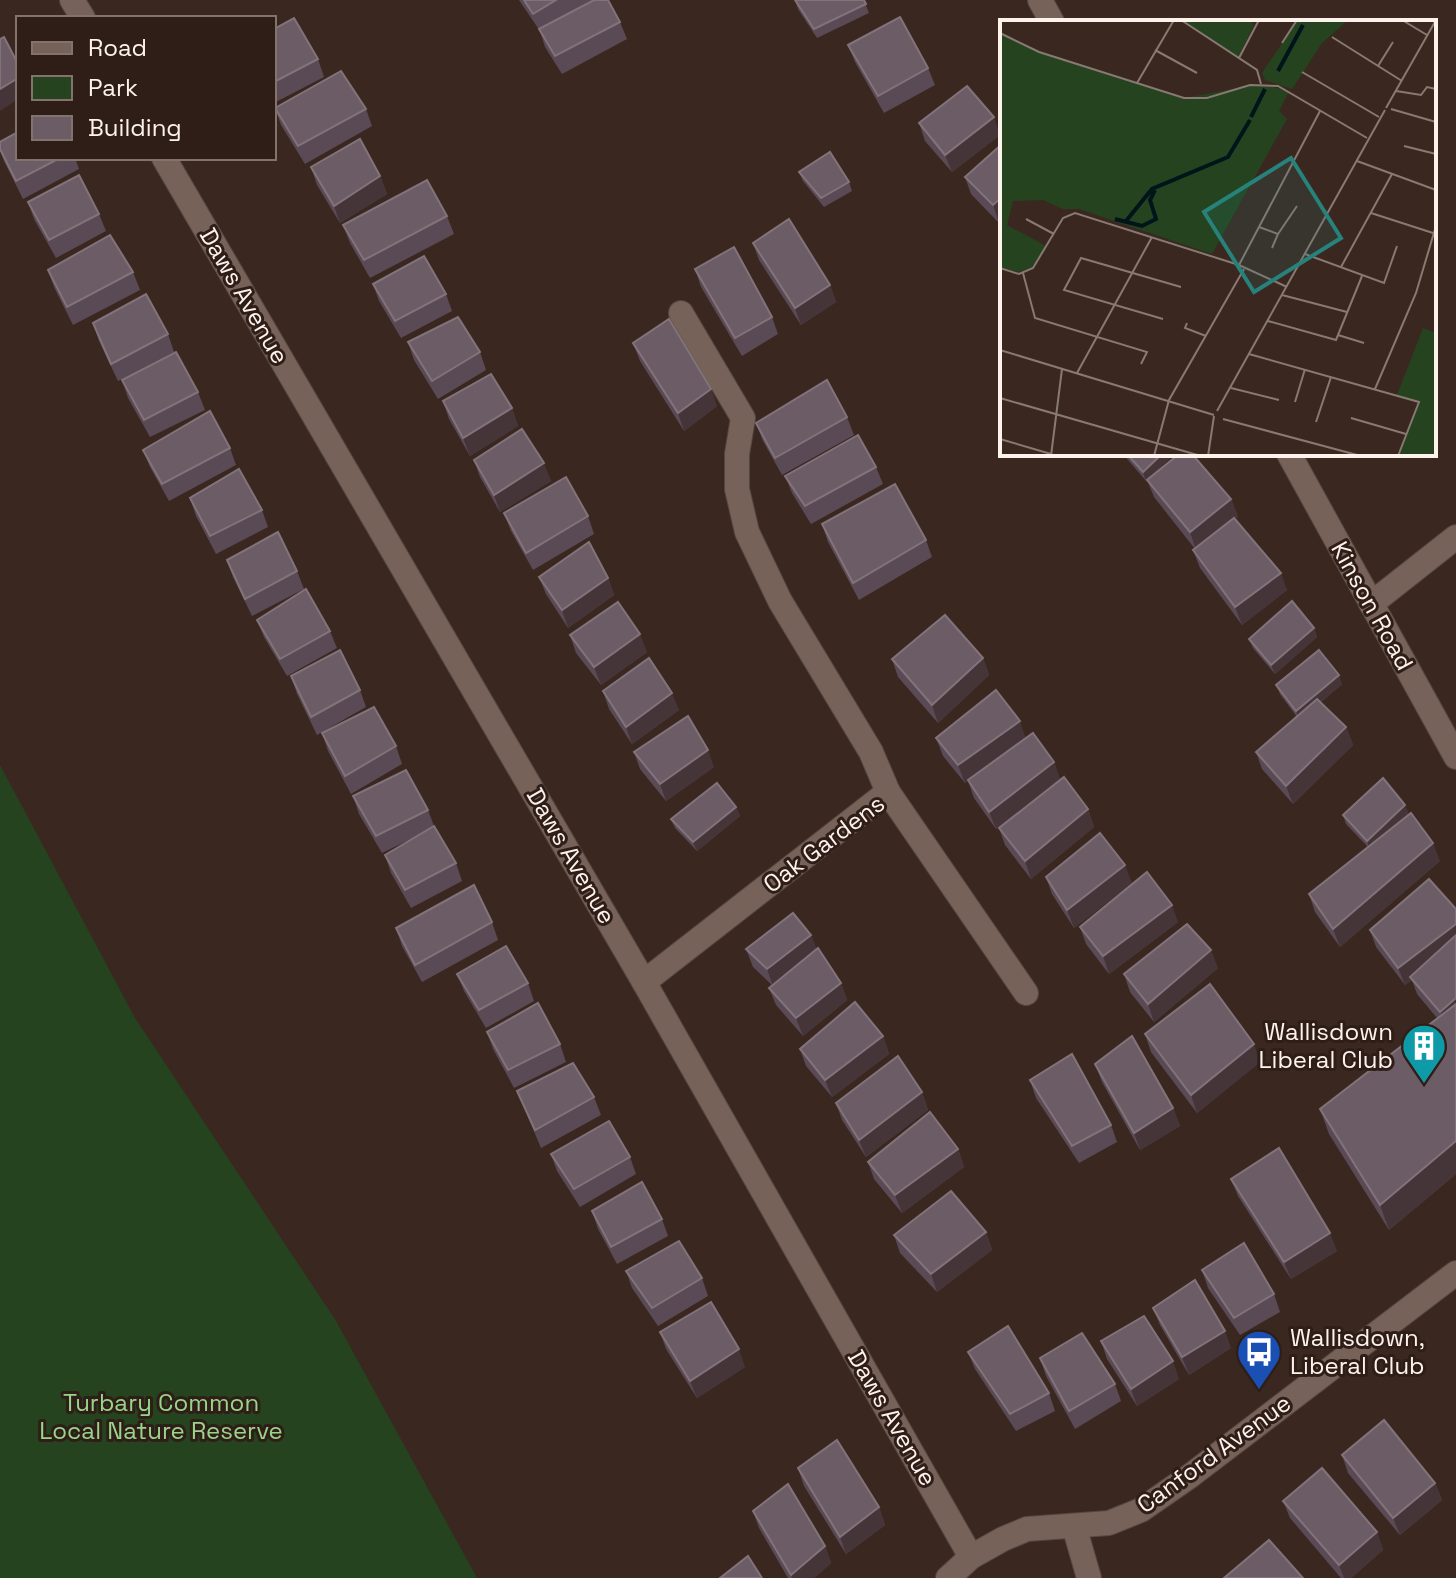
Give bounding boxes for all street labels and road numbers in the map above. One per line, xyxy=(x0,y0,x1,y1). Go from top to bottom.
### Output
street label: Daws Avenue xyxy=(193,222,296,369)
street label: Kinson Road xyxy=(1324,536,1421,676)
street label: Daws Avenue xyxy=(520,782,623,929)
street label: Oak Gardens xyxy=(757,788,891,899)
street label: Daws Avenue xyxy=(841,1344,944,1491)
street label: Canford Avenue xyxy=(1131,1387,1297,1520)

